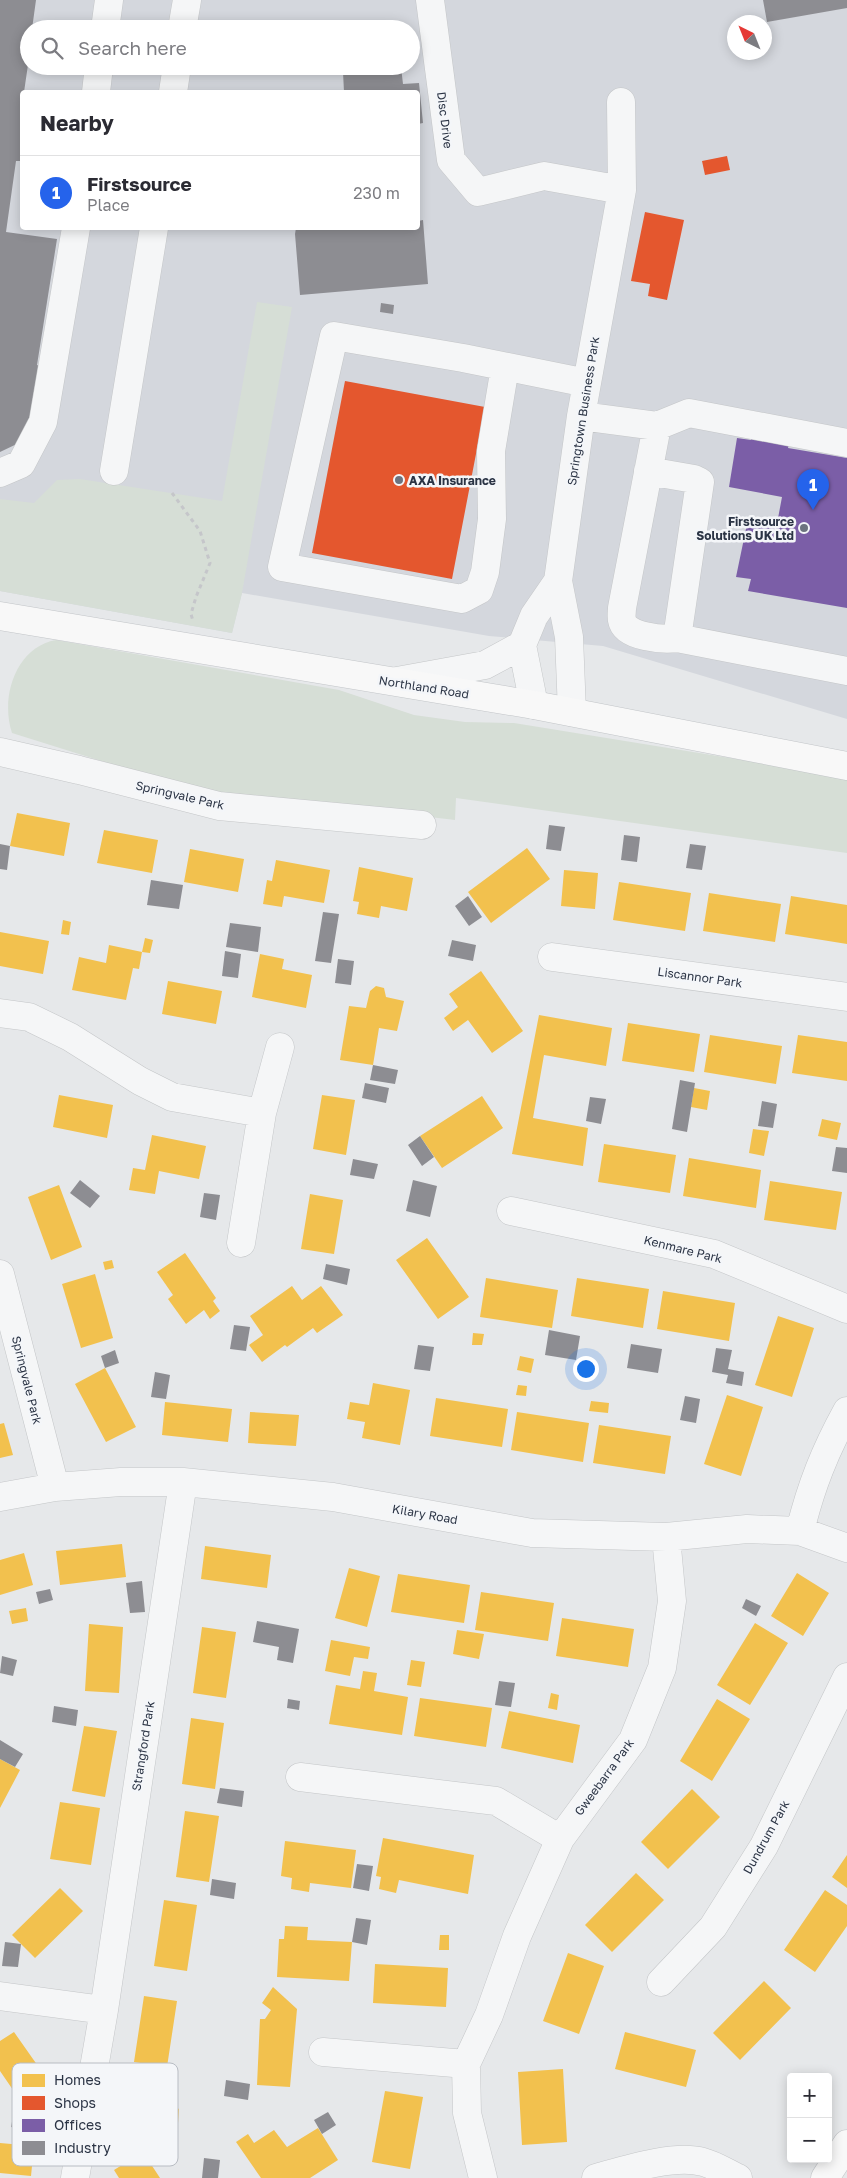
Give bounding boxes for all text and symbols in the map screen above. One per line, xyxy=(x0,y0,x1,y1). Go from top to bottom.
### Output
north arrow xyxy=(727,15,772,60)
search box xyxy=(20,20,420,75)
icon: search xyxy=(38,34,66,62)
text: Search here xyxy=(78,36,187,59)
street label: Disc Drive xyxy=(434,91,456,149)
text: Nearby xyxy=(40,110,114,136)
text: Firstsource xyxy=(87,172,192,195)
text: 1 xyxy=(52,183,60,203)
text: 230 m xyxy=(353,183,400,203)
text: Place xyxy=(87,195,130,215)
street label: Springtown Business Park xyxy=(564,335,602,487)
pin: 1 xyxy=(797,469,829,510)
place label: AXA Insurance xyxy=(409,473,496,488)
marker: AXA Insurance xyxy=(393,474,405,486)
place label: Firstsource Solutions UK Ltd xyxy=(696,514,794,543)
marker: Firstsource Solutions UK Ltd xyxy=(798,522,810,534)
street label: Northland Road xyxy=(378,672,470,702)
street label: Springvale Park xyxy=(134,778,226,813)
street label: Liscannor Park xyxy=(657,964,744,990)
street label: Kenmare Park xyxy=(642,1232,724,1266)
street label: Springvale Park xyxy=(9,1334,45,1426)
your location xyxy=(573,1356,599,1382)
street label: Kilary Road xyxy=(391,1501,459,1527)
street label: Strangford Park xyxy=(128,1700,158,1792)
street label: Gweebarra Park xyxy=(571,1736,637,1818)
street label: Dundrum Park xyxy=(740,1797,793,1876)
legend xyxy=(12,2063,178,2166)
text: Homes xyxy=(54,2071,101,2088)
map controls xyxy=(787,2073,832,2163)
button: + xyxy=(787,2073,832,2118)
text: Shops xyxy=(54,2094,96,2111)
text: Offices xyxy=(54,2116,102,2133)
button: − xyxy=(787,2118,832,2163)
text: Industry xyxy=(54,2139,111,2156)

